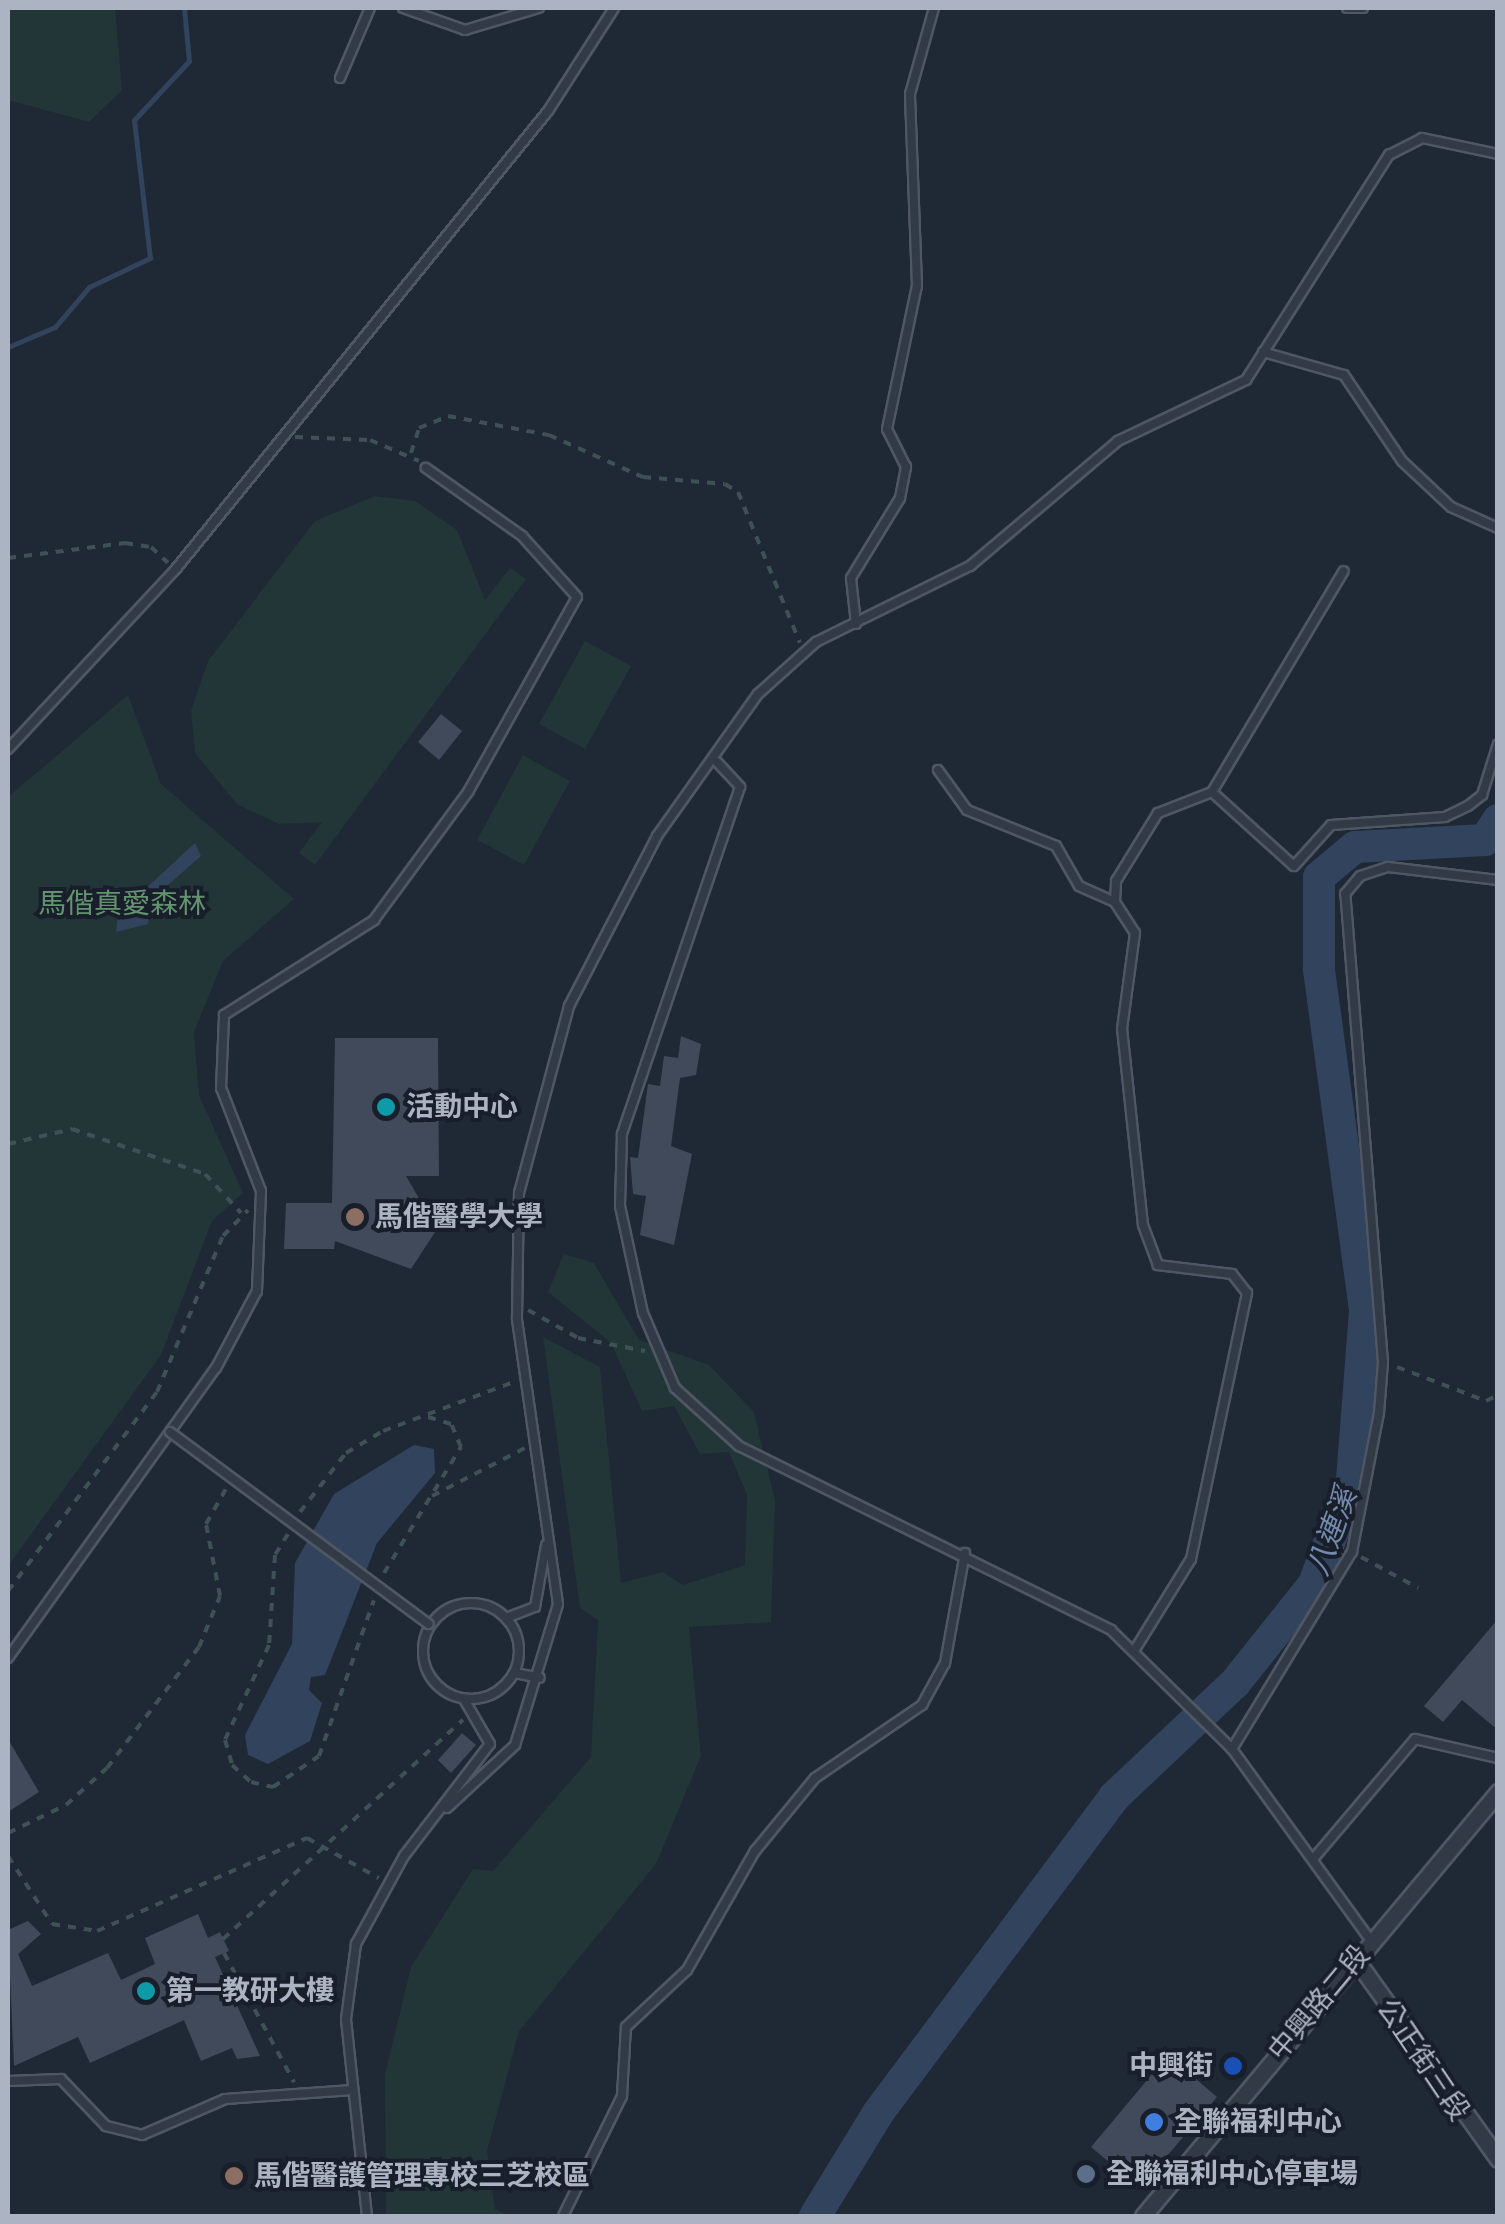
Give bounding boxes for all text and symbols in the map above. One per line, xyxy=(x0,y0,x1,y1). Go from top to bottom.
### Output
park label: 馬偕真愛森林 xyxy=(38,887,206,921)
place label: 活動中心 xyxy=(406,1090,518,1124)
marker: 活動中心 xyxy=(375,1096,397,1118)
place label: 馬偕醫學大學 xyxy=(375,1200,543,1234)
marker: 馬偕醫學大學 xyxy=(344,1206,366,1228)
water label: 八連溪 xyxy=(1300,1484,1364,1580)
street label: 中興路二段 xyxy=(1261,1939,1377,2067)
place label: 第一教研大樓 xyxy=(166,1974,334,2008)
marker: 第一教研大樓 xyxy=(135,1980,157,2002)
street label: 公正街三段 xyxy=(1370,1993,1476,2127)
place label: 中興街 xyxy=(1129,2049,1213,2083)
marker: 中興街 xyxy=(1222,2055,1244,2077)
place label: 全聯福利中心 xyxy=(1174,2105,1342,2139)
marker: 全聯福利中心 xyxy=(1143,2111,1165,2133)
place label: 全聯福利中心停車場 xyxy=(1106,2157,1358,2191)
place label: 馬偕醫護管理專校三芝校區 xyxy=(254,2159,590,2193)
marker: 全聯福利中心停車場 xyxy=(1075,2163,1097,2185)
marker: 馬偕醫護管理專校三芝校區 xyxy=(223,2165,245,2187)

